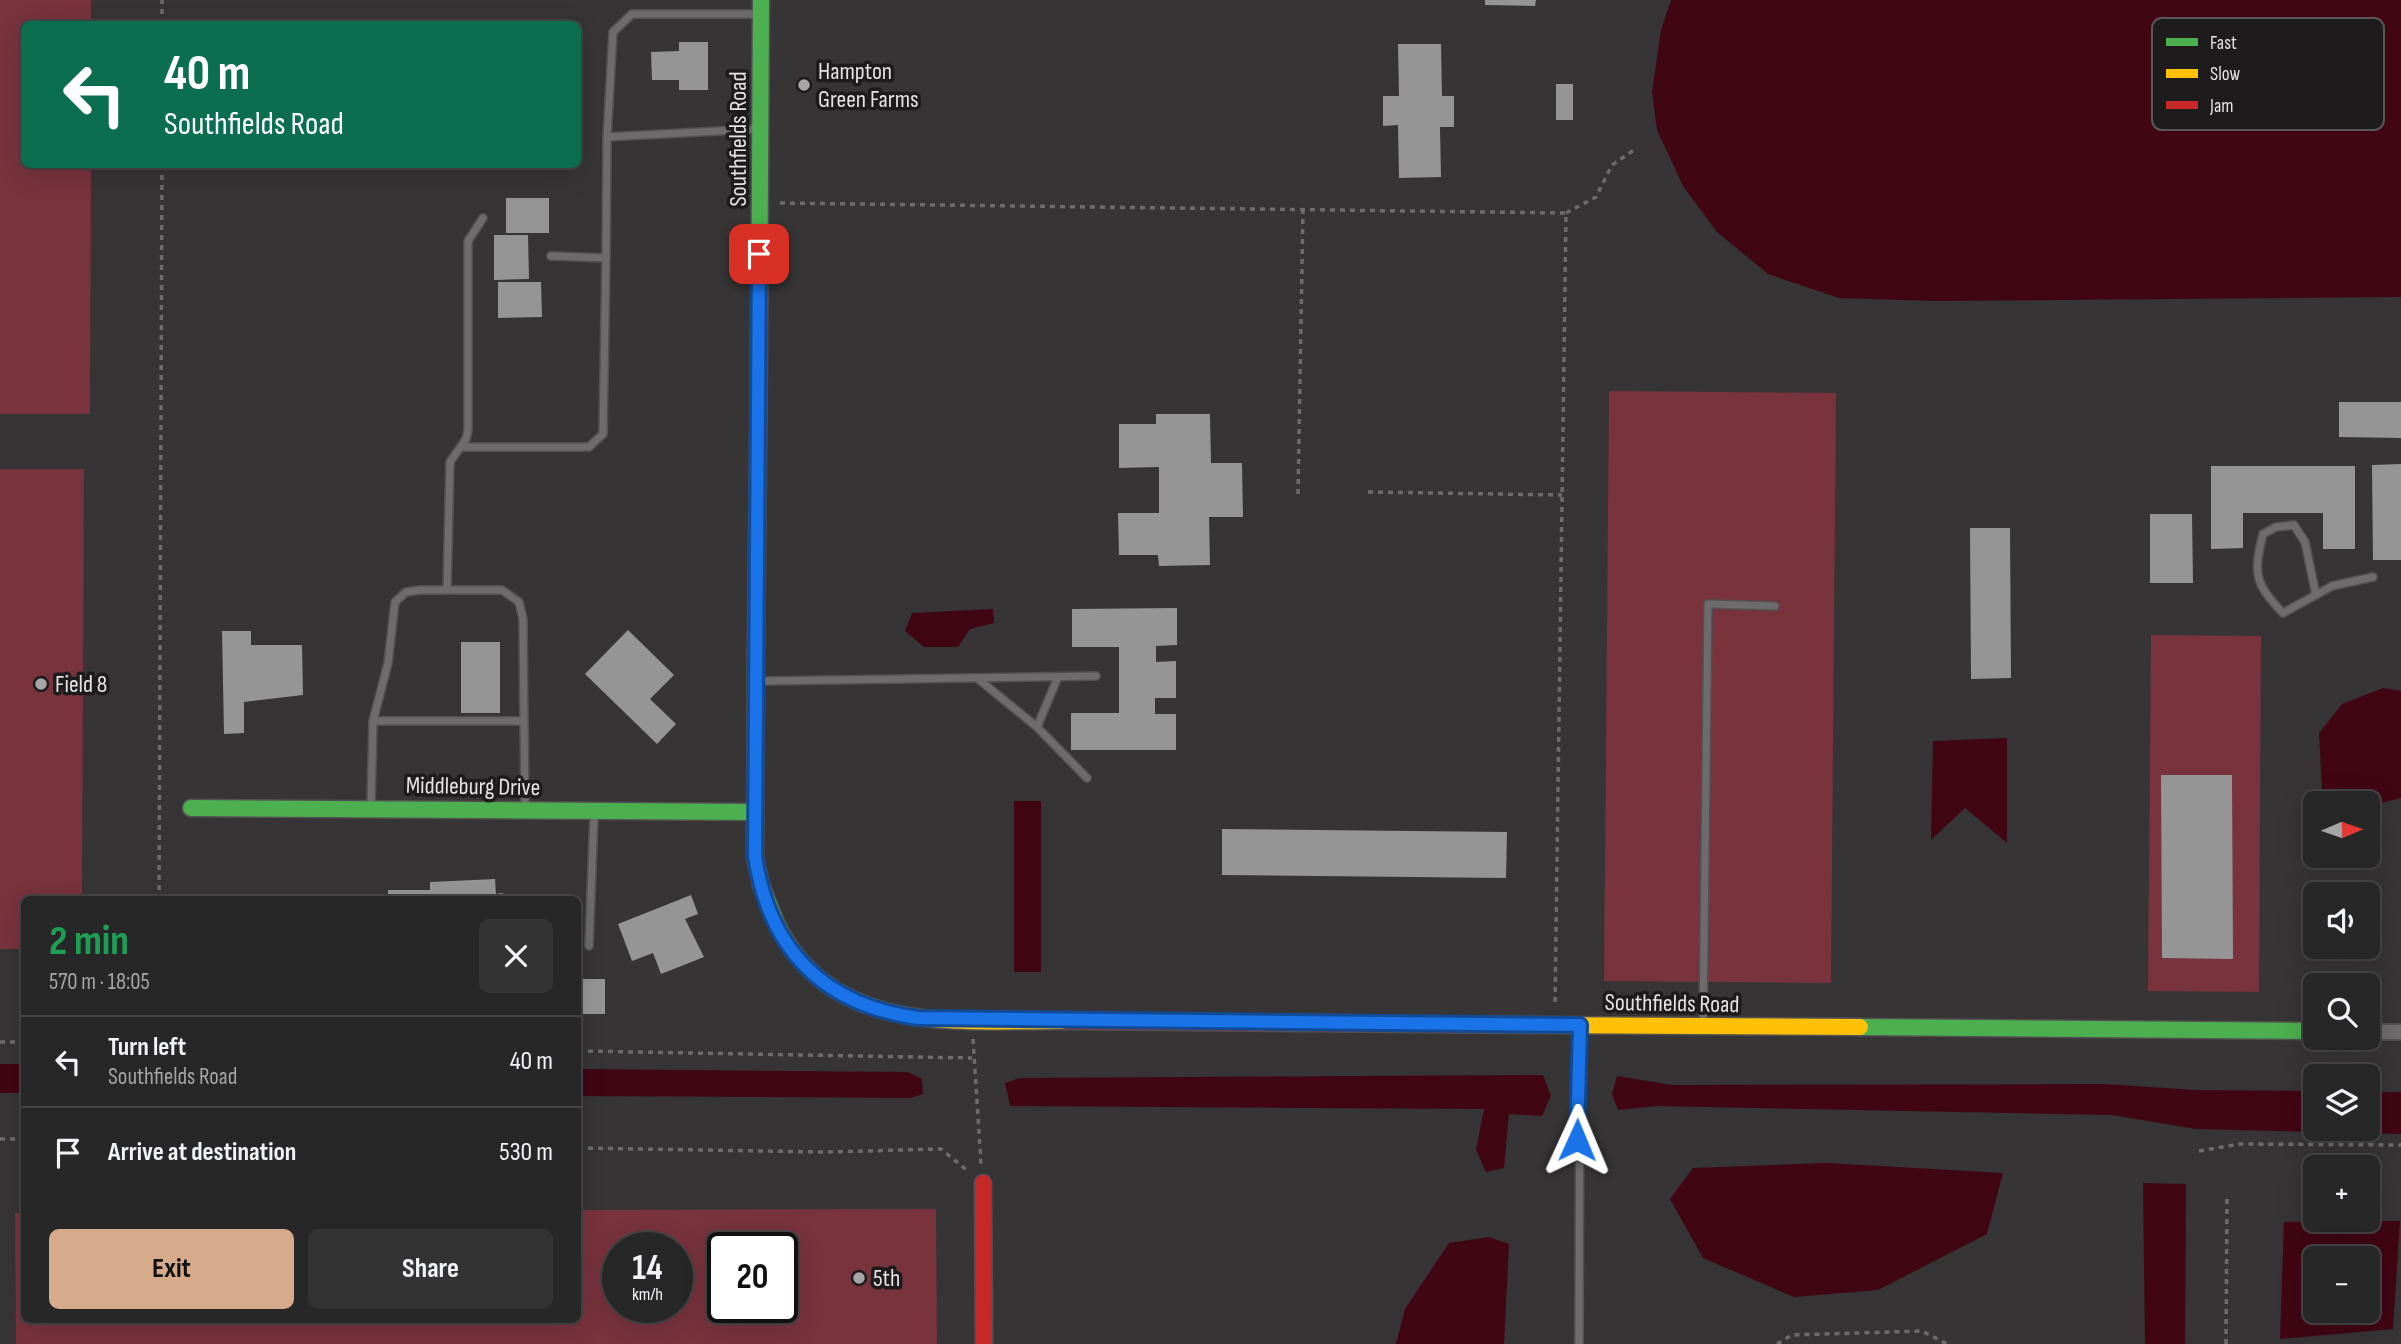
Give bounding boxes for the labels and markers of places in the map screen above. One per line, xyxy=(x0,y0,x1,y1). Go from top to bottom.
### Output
place label: Hampton Green Farms xyxy=(818,57,919,114)
marker: Hampton Green Farms xyxy=(796,77,812,93)
pin xyxy=(729,224,789,284)
place label: Field 8 xyxy=(55,670,107,699)
marker: Field 8 xyxy=(33,676,49,692)
place label: 5th xyxy=(873,1264,900,1293)
marker: 5th xyxy=(851,1270,867,1286)

